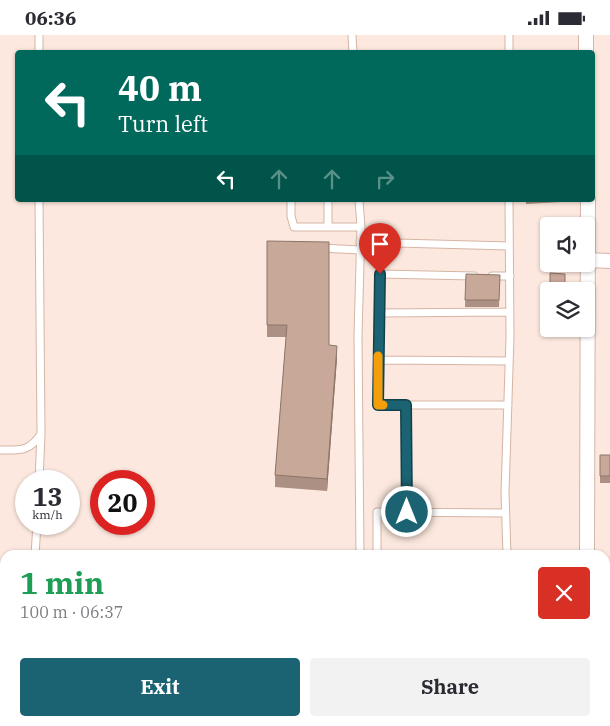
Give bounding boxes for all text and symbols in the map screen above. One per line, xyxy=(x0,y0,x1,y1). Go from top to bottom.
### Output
text: 06:36 xyxy=(25,6,76,30)
text: 40 m xyxy=(118,65,202,111)
icon: left xyxy=(35,70,100,135)
text: Turn left xyxy=(118,109,208,138)
icon: left xyxy=(212,165,240,193)
icon: ahead xyxy=(265,165,293,193)
icon: ahead xyxy=(318,165,346,193)
icon: right xyxy=(371,165,399,193)
map controls xyxy=(540,217,595,337)
button: sound xyxy=(540,217,595,272)
pin xyxy=(359,223,401,274)
icon: arrive xyxy=(366,230,394,258)
button: layers xyxy=(540,282,595,337)
speed limit sign: 20 xyxy=(90,470,155,535)
text: 13 xyxy=(32,480,63,513)
position arrow xyxy=(380,485,432,537)
text: km/h xyxy=(32,507,63,522)
text: 1 min xyxy=(20,563,104,602)
button: close xyxy=(538,567,590,619)
text: 100 m · 06:37 xyxy=(20,602,123,622)
button: Exit xyxy=(20,658,300,716)
button: Share xyxy=(310,658,590,716)

